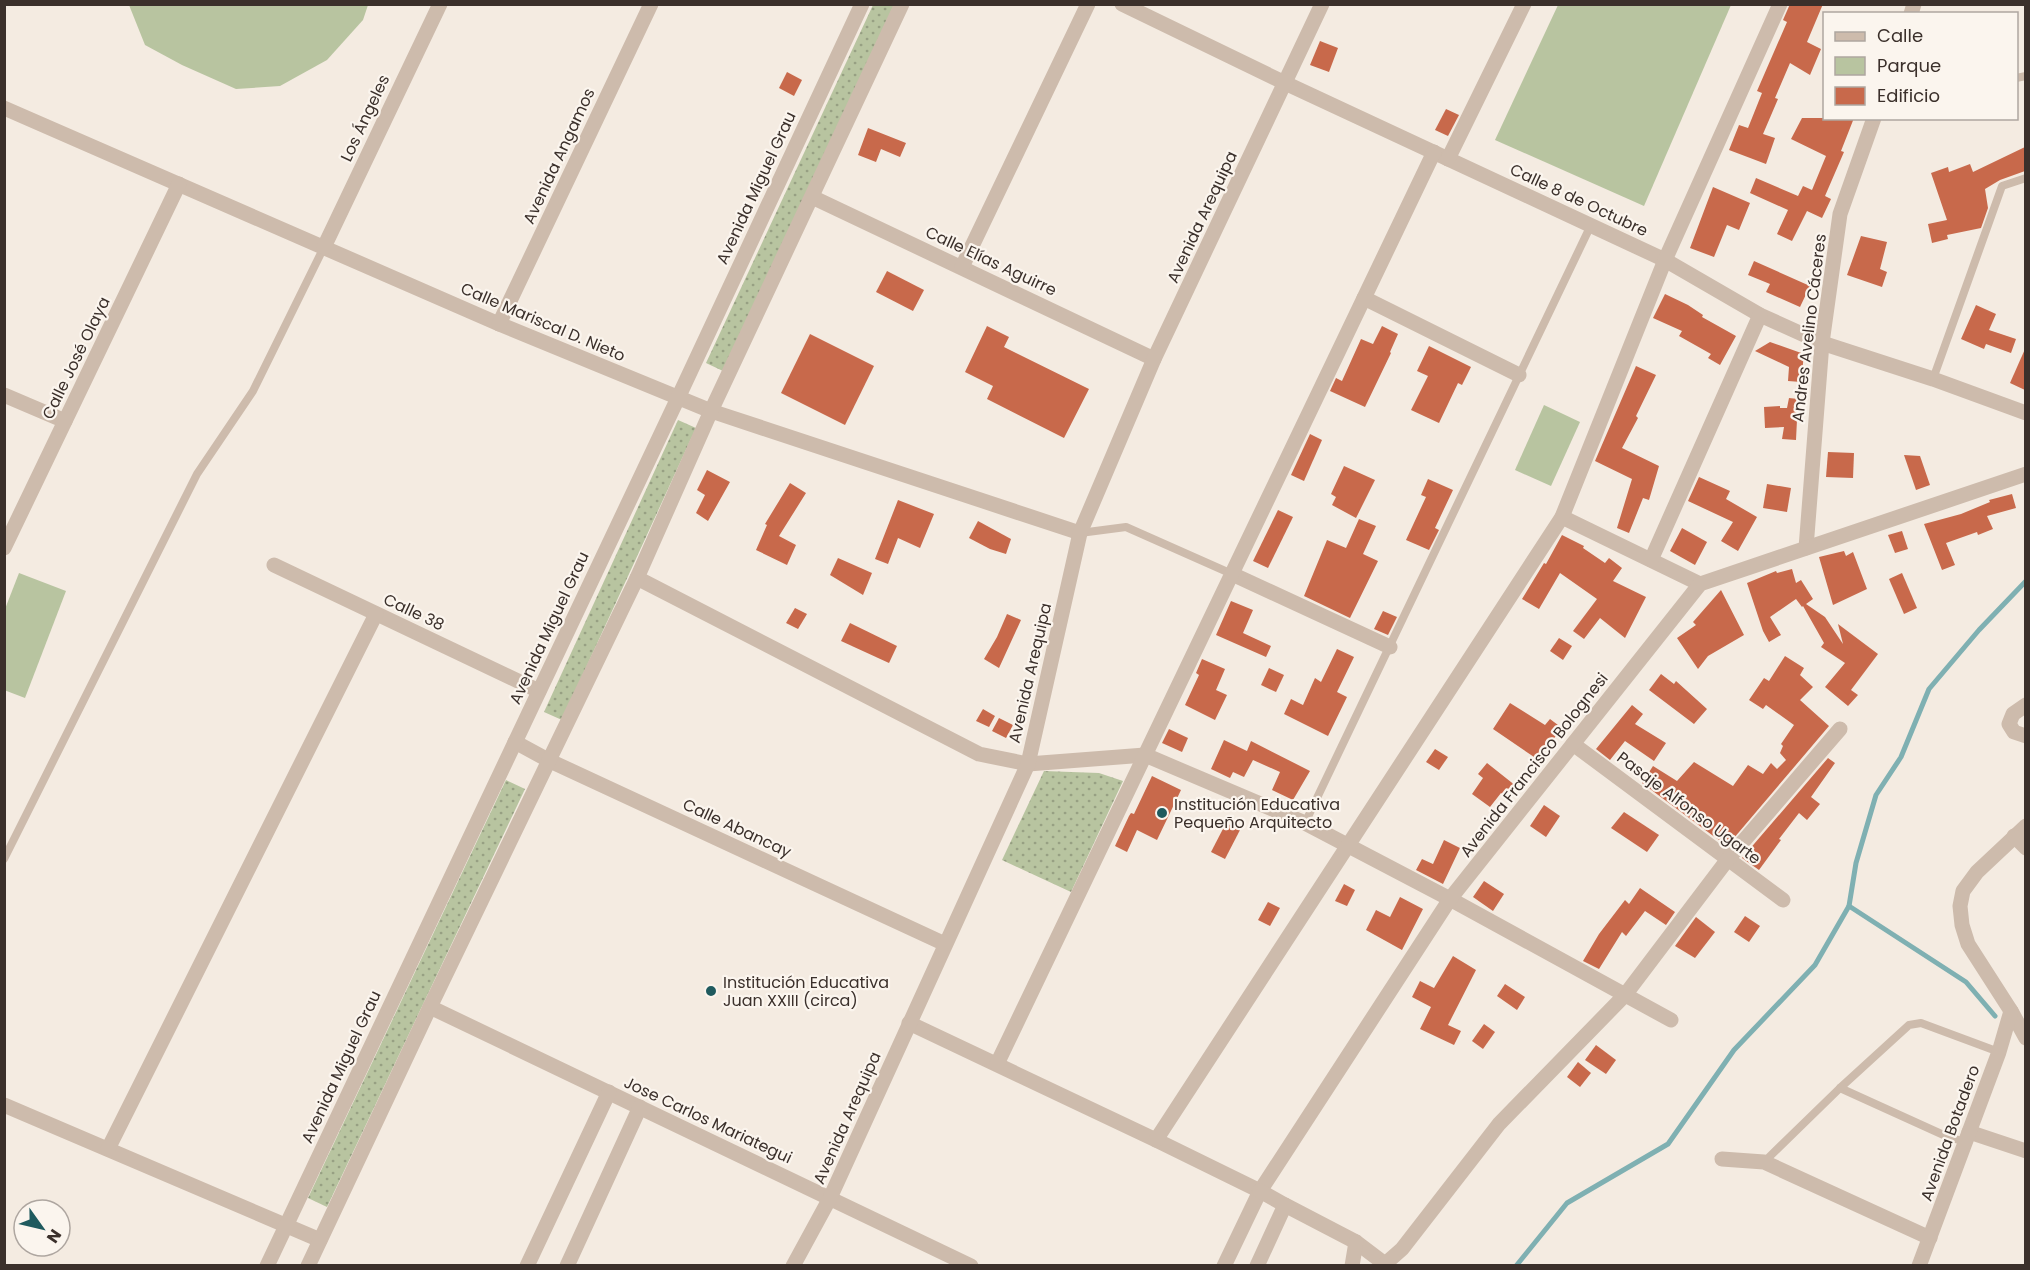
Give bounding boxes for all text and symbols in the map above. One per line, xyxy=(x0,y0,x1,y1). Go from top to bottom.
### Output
legend xyxy=(1823,12,2018,120)
text: Calle xyxy=(1877,23,1923,48)
text: Parque xyxy=(1877,53,1941,78)
street label: Los Ángeles xyxy=(335,71,395,165)
text: Edificio xyxy=(1877,83,1940,108)
street label: Avenida Angamos xyxy=(517,84,601,228)
street label: Avenida Miguel Grau xyxy=(710,108,802,268)
street label: Avenida Arequipa xyxy=(1161,147,1243,287)
street label: Calle 8 de Octubre xyxy=(1506,158,1652,242)
street label: Calle Elías Aguirre xyxy=(922,220,1060,302)
street label: Andres Avelino Cáceres xyxy=(1786,232,1832,424)
street label: Calle Mariscal D. Nieto xyxy=(457,277,629,367)
street label: Calle José Olaya xyxy=(36,293,116,423)
street label: Avenida Miguel Grau xyxy=(503,548,595,708)
street label: Calle 38 xyxy=(380,588,448,636)
street label: Avenida Arequipa xyxy=(1003,601,1057,745)
street label: Avenida Francisco Bolognesi xyxy=(1455,668,1613,862)
street label: Pasaje Alfonso Ugarte xyxy=(1612,746,1766,870)
street label: Calle Abancay xyxy=(679,793,795,863)
place label: Institución Educativa Pequeño Arquitecto xyxy=(1174,793,1340,834)
marker: Institución Educativa Pequeño Arquitecto xyxy=(1155,806,1169,820)
place label: Institución Educativa Juan XXIII (circa) xyxy=(723,971,889,1012)
marker: Institución Educativa Juan XXIII (circa) xyxy=(704,984,718,998)
street label: Avenida Miguel Grau xyxy=(295,987,387,1147)
street label: Avenida Arequipa xyxy=(807,1048,887,1188)
street label: Avenida Botadero xyxy=(1915,1062,1985,1204)
street label: Jose Carlos Mariategui xyxy=(620,1071,796,1169)
north arrow xyxy=(12,1198,72,1258)
text: N xyxy=(41,1225,67,1248)

